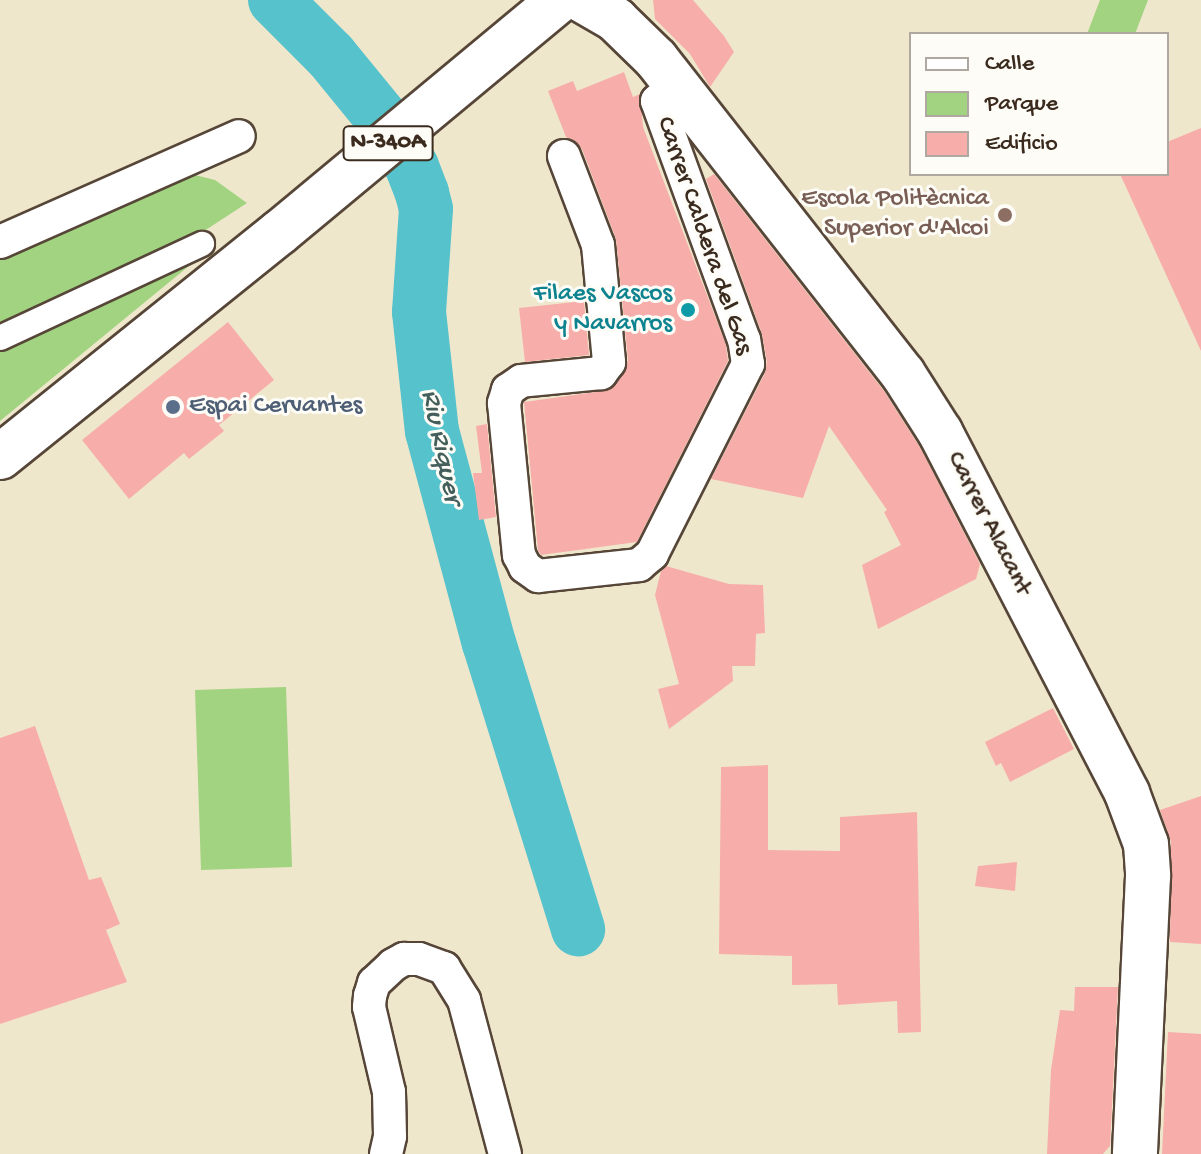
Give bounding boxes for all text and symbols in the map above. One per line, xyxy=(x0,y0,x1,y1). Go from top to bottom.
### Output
legend xyxy=(909,32,1169,176)
text: Calle xyxy=(985,50,1034,79)
text: Parque xyxy=(985,90,1058,119)
street label: Carrer Caldera del Gas xyxy=(648,113,758,359)
road number: N-340A xyxy=(342,123,434,163)
text: Edificio xyxy=(985,130,1058,159)
place label: Escola Politècnica Superior d'Alcoi xyxy=(801,184,989,246)
marker: Escola Politècnica Superior d'Alcoi xyxy=(996,206,1014,224)
place label: Filaes Vascos y Navarros xyxy=(533,279,672,340)
marker: Filaes Vascos y Navarros xyxy=(679,301,697,319)
water label: Riu Riquer xyxy=(412,387,468,507)
place label: Espai Cervantes xyxy=(189,391,362,423)
marker: Espai Cervantes xyxy=(164,398,182,416)
street label: Carrer Alacant xyxy=(938,447,1038,601)

